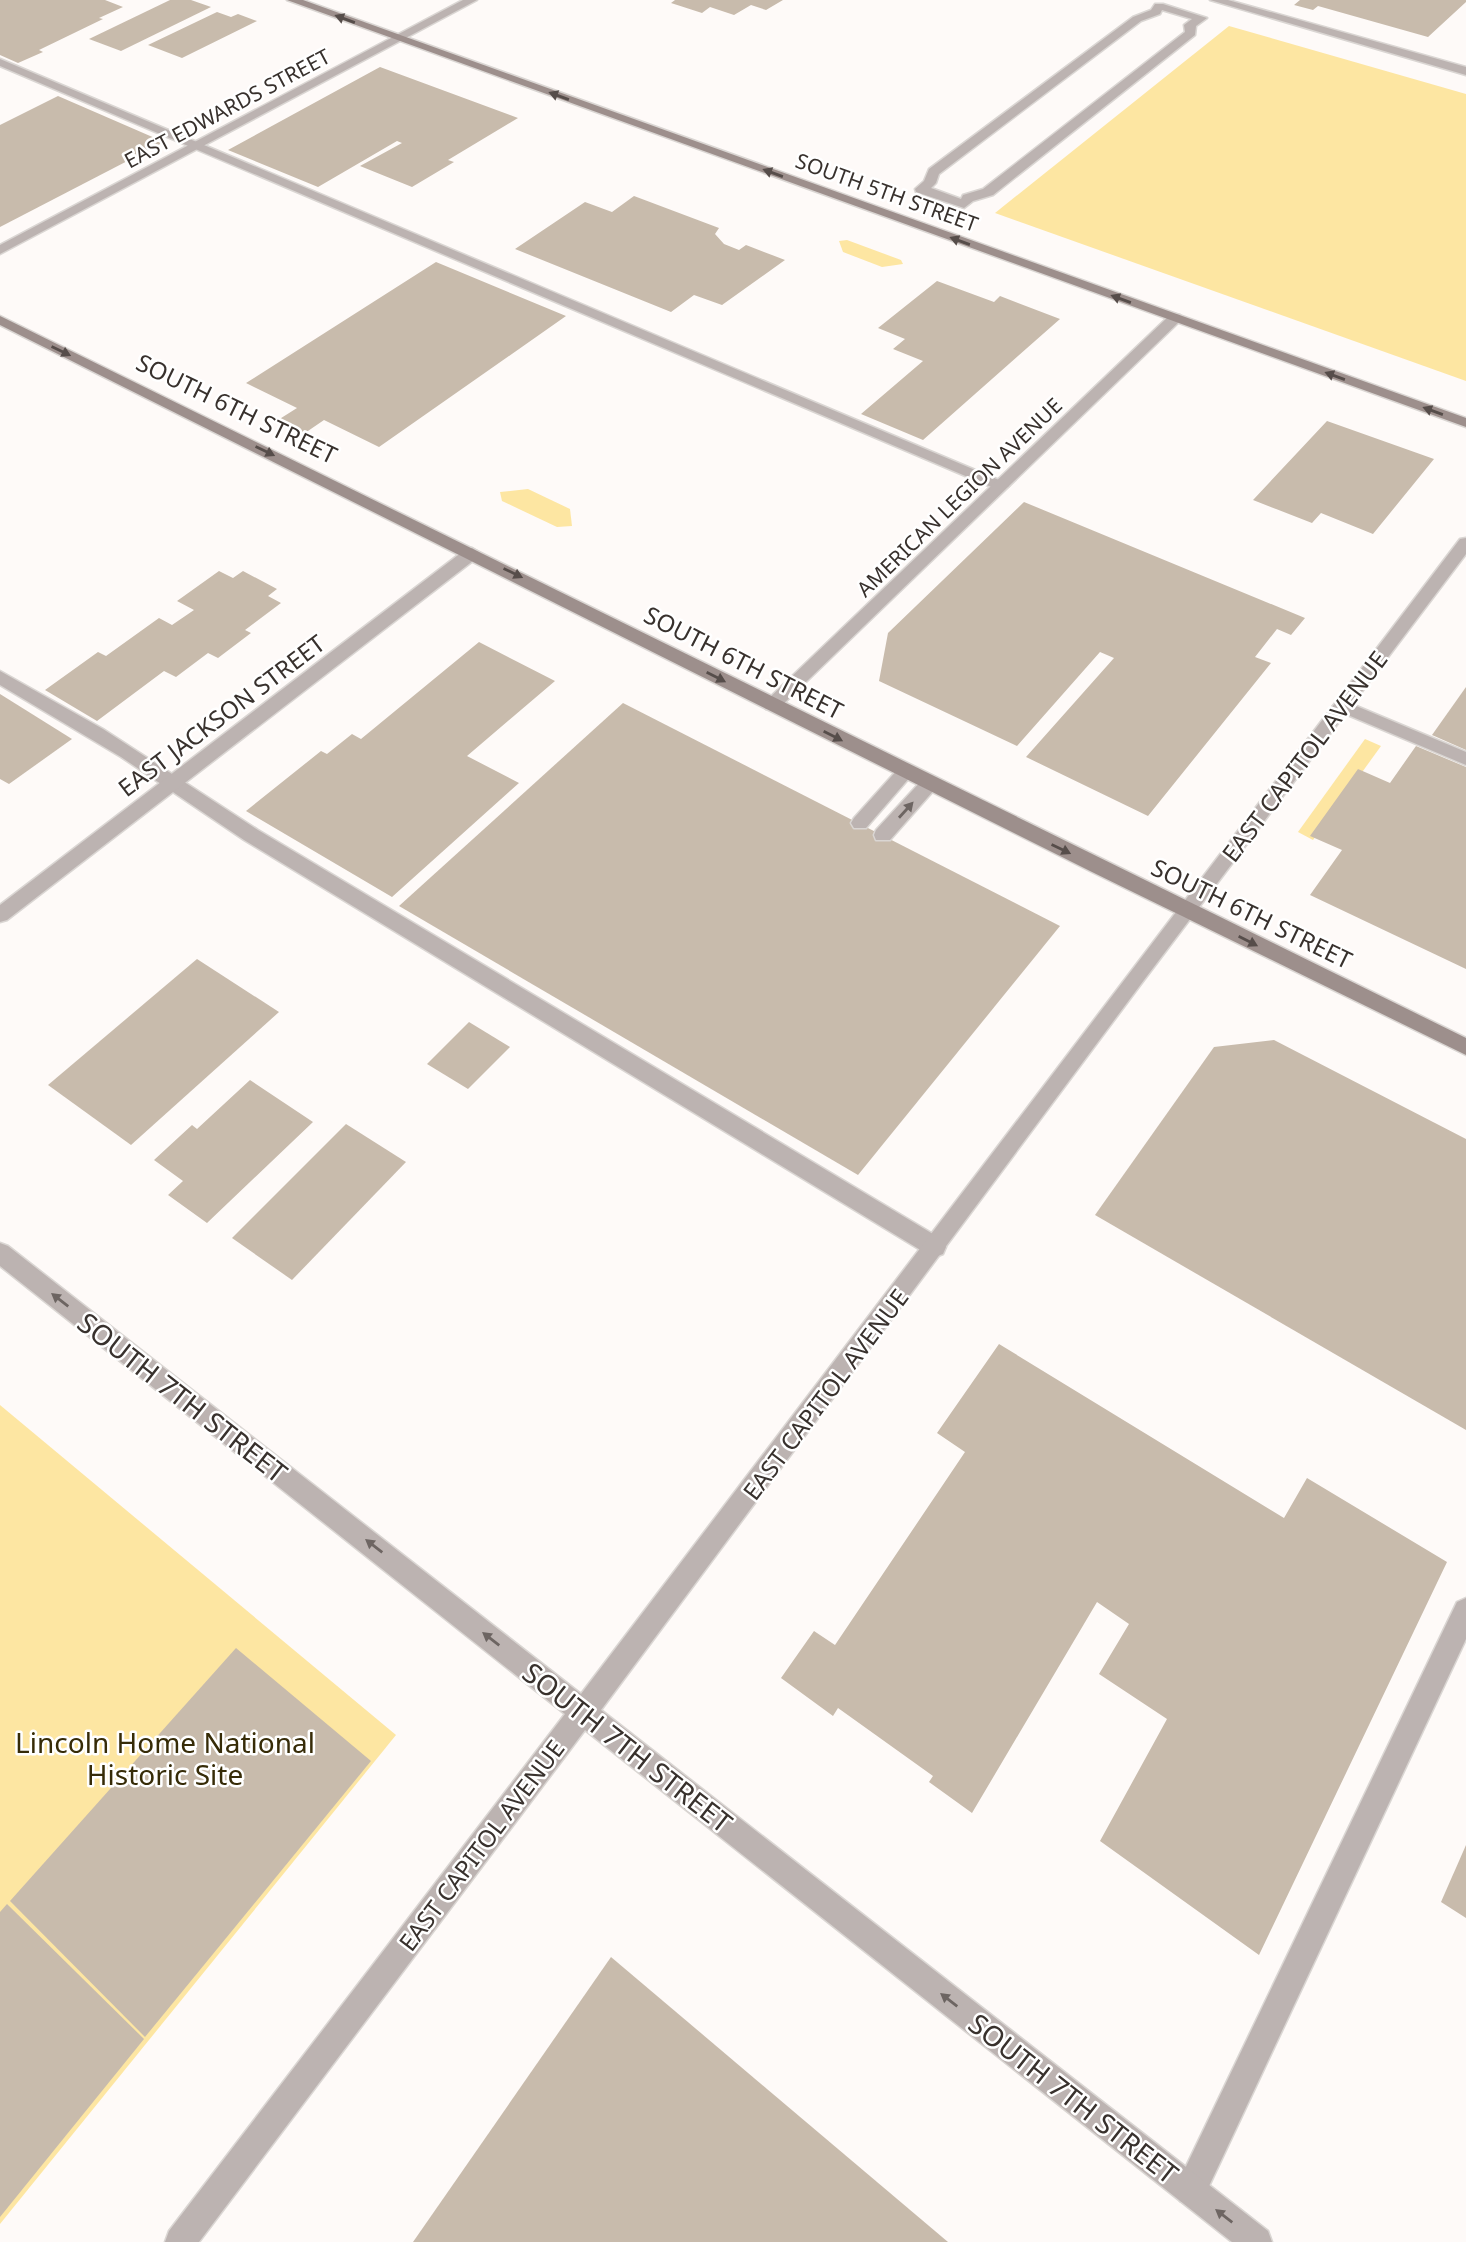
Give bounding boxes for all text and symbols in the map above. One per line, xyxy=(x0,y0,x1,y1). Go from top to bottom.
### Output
one-way arrow xyxy=(334,13,355,24)
street label: EAST EDWARDS STREET xyxy=(119,42,335,174)
one-way arrow xyxy=(549,90,570,101)
street label: SOUTH 5TH STREET xyxy=(792,146,982,238)
one-way arrow xyxy=(762,167,783,178)
one-way arrow xyxy=(949,235,970,246)
one-way arrow xyxy=(1111,293,1132,304)
one-way arrow xyxy=(51,345,71,356)
street label: SOUTH 6TH STREET xyxy=(131,345,343,471)
one-way arrow xyxy=(1325,370,1346,381)
street label: AMERICAN LEGION AVENUE xyxy=(850,391,1068,603)
one-way arrow xyxy=(1422,406,1443,417)
one-way arrow xyxy=(255,445,275,456)
one-way arrow xyxy=(503,568,523,579)
street label: SOUTH 6TH STREET xyxy=(639,597,850,727)
street label: EAST JACKSON STREET xyxy=(111,626,332,804)
street label: EAST CAPITOL AVENUE xyxy=(1214,644,1394,868)
one-way arrow xyxy=(706,671,726,682)
one-way arrow xyxy=(823,730,843,741)
one-way arrow xyxy=(898,801,914,818)
one-way arrow xyxy=(1051,843,1071,854)
street label: SOUTH 6TH STREET xyxy=(1146,850,1358,976)
one-way arrow xyxy=(1238,935,1258,947)
street label: EAST CAPITOL AVENUE xyxy=(735,1282,915,1506)
one-way arrow xyxy=(51,1294,69,1308)
street label: SOUTH 7TH STREET xyxy=(70,1303,296,1491)
one-way arrow xyxy=(365,1540,383,1554)
one-way arrow xyxy=(483,1631,501,1646)
street label: SOUTH 7TH STREET xyxy=(515,1653,741,1841)
park label: Lincoln Home National Historic Site xyxy=(15,1723,315,1793)
street label: EAST CAPITOL AVENUE xyxy=(391,1733,571,1957)
one-way arrow xyxy=(941,1992,959,2007)
street label: SOUTH 7TH STREET xyxy=(961,2004,1187,2192)
one-way arrow xyxy=(1216,2209,1234,2224)

